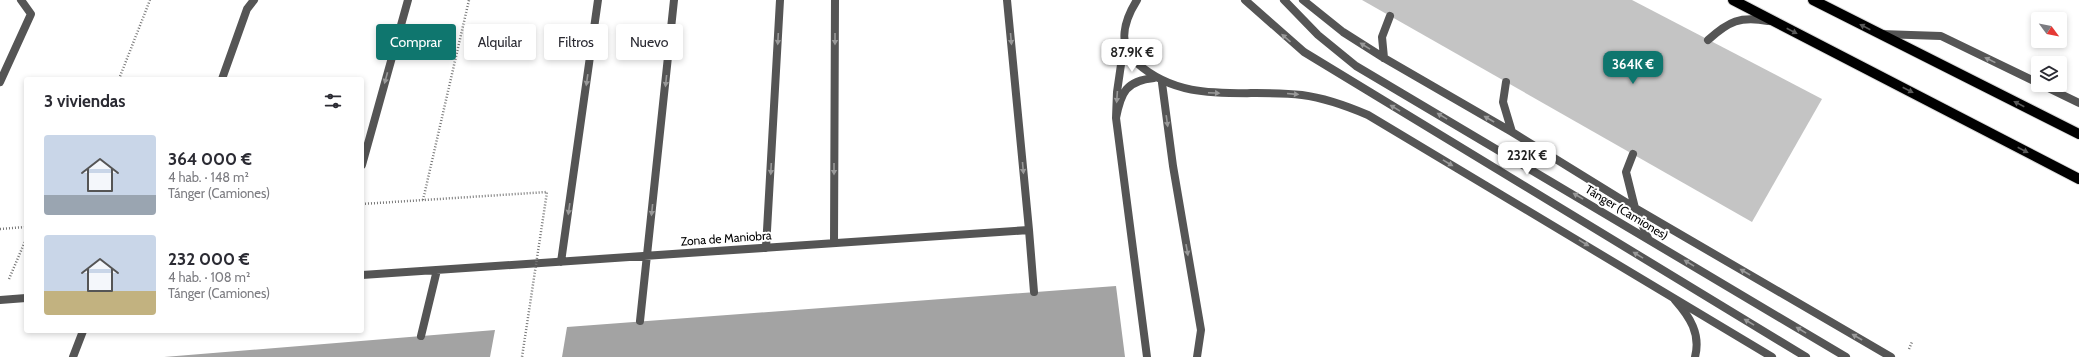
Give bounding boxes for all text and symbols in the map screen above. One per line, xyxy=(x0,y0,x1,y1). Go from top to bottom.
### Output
north arrow xyxy=(2031,12,2067,48)
map controls xyxy=(2031,12,2067,92)
one-way arrow xyxy=(1860,23,1871,30)
chip: Comprar xyxy=(376,24,456,60)
chip: Alquilar xyxy=(464,24,536,60)
chip: Filtros xyxy=(544,24,608,60)
chip: Nuevo xyxy=(616,24,683,60)
one-way arrow xyxy=(1787,28,1798,34)
one-way arrow xyxy=(774,33,781,45)
one-way arrow xyxy=(832,33,838,46)
one-way arrow xyxy=(1008,33,1014,45)
one-way arrow xyxy=(1280,33,1291,42)
pin: 87.9K € xyxy=(1095,39,1169,73)
one-way arrow xyxy=(1360,42,1370,50)
text: 87.9K € xyxy=(1110,44,1154,60)
pin: 364K € xyxy=(1600,51,1666,85)
text: 364K € xyxy=(1612,56,1654,72)
button: layers xyxy=(2031,56,2067,92)
one-way arrow xyxy=(1985,57,1996,63)
one-way arrow xyxy=(383,72,389,84)
one-way arrow xyxy=(584,74,590,86)
one-way arrow xyxy=(662,75,669,87)
one-way arrow xyxy=(1902,87,1914,94)
one-way arrow xyxy=(1208,89,1220,96)
icon: filters xyxy=(322,90,344,112)
text: 3 viviendas xyxy=(44,91,126,111)
one-way arrow xyxy=(1113,91,1120,103)
one-way arrow xyxy=(1286,91,1299,98)
one-way arrow xyxy=(2013,101,2025,107)
one-way arrow xyxy=(1389,104,1401,111)
one-way arrow xyxy=(1436,112,1448,119)
one-way arrow xyxy=(1164,115,1170,128)
one-way arrow xyxy=(1483,115,1495,122)
pin: 232K € xyxy=(1494,142,1560,176)
text: 232K € xyxy=(1507,147,1547,163)
one-way arrow xyxy=(2018,147,2029,153)
text: 364 000 € xyxy=(168,149,252,169)
icon: home xyxy=(76,151,124,199)
one-way arrow xyxy=(1442,159,1454,166)
one-way arrow xyxy=(1020,162,1027,174)
one-way arrow xyxy=(767,163,774,175)
one-way arrow xyxy=(831,163,837,176)
text: 4 hab. · 148 m² xyxy=(168,169,249,185)
street label: Tánger (Camiones) xyxy=(1583,181,1671,243)
text: Tánger (Camiones) xyxy=(168,185,270,201)
one-way arrow xyxy=(1572,193,1584,200)
one-way arrow xyxy=(566,203,572,215)
one-way arrow xyxy=(648,204,655,216)
street label: Zona de Maniobra xyxy=(680,227,772,249)
one-way arrow xyxy=(1578,240,1590,247)
one-way arrow xyxy=(1184,244,1190,256)
text: 232 000 € xyxy=(168,249,250,269)
icon: home xyxy=(76,251,124,299)
one-way arrow xyxy=(1633,251,1643,259)
one-way arrow xyxy=(1684,259,1694,267)
one-way arrow xyxy=(1740,268,1750,276)
text: 4 hab. · 108 m² xyxy=(168,269,250,285)
text: Tánger (Camiones) xyxy=(168,285,270,301)
one-way arrow xyxy=(1743,319,1755,326)
one-way arrow xyxy=(1795,326,1807,333)
one-way arrow xyxy=(1851,334,1863,341)

